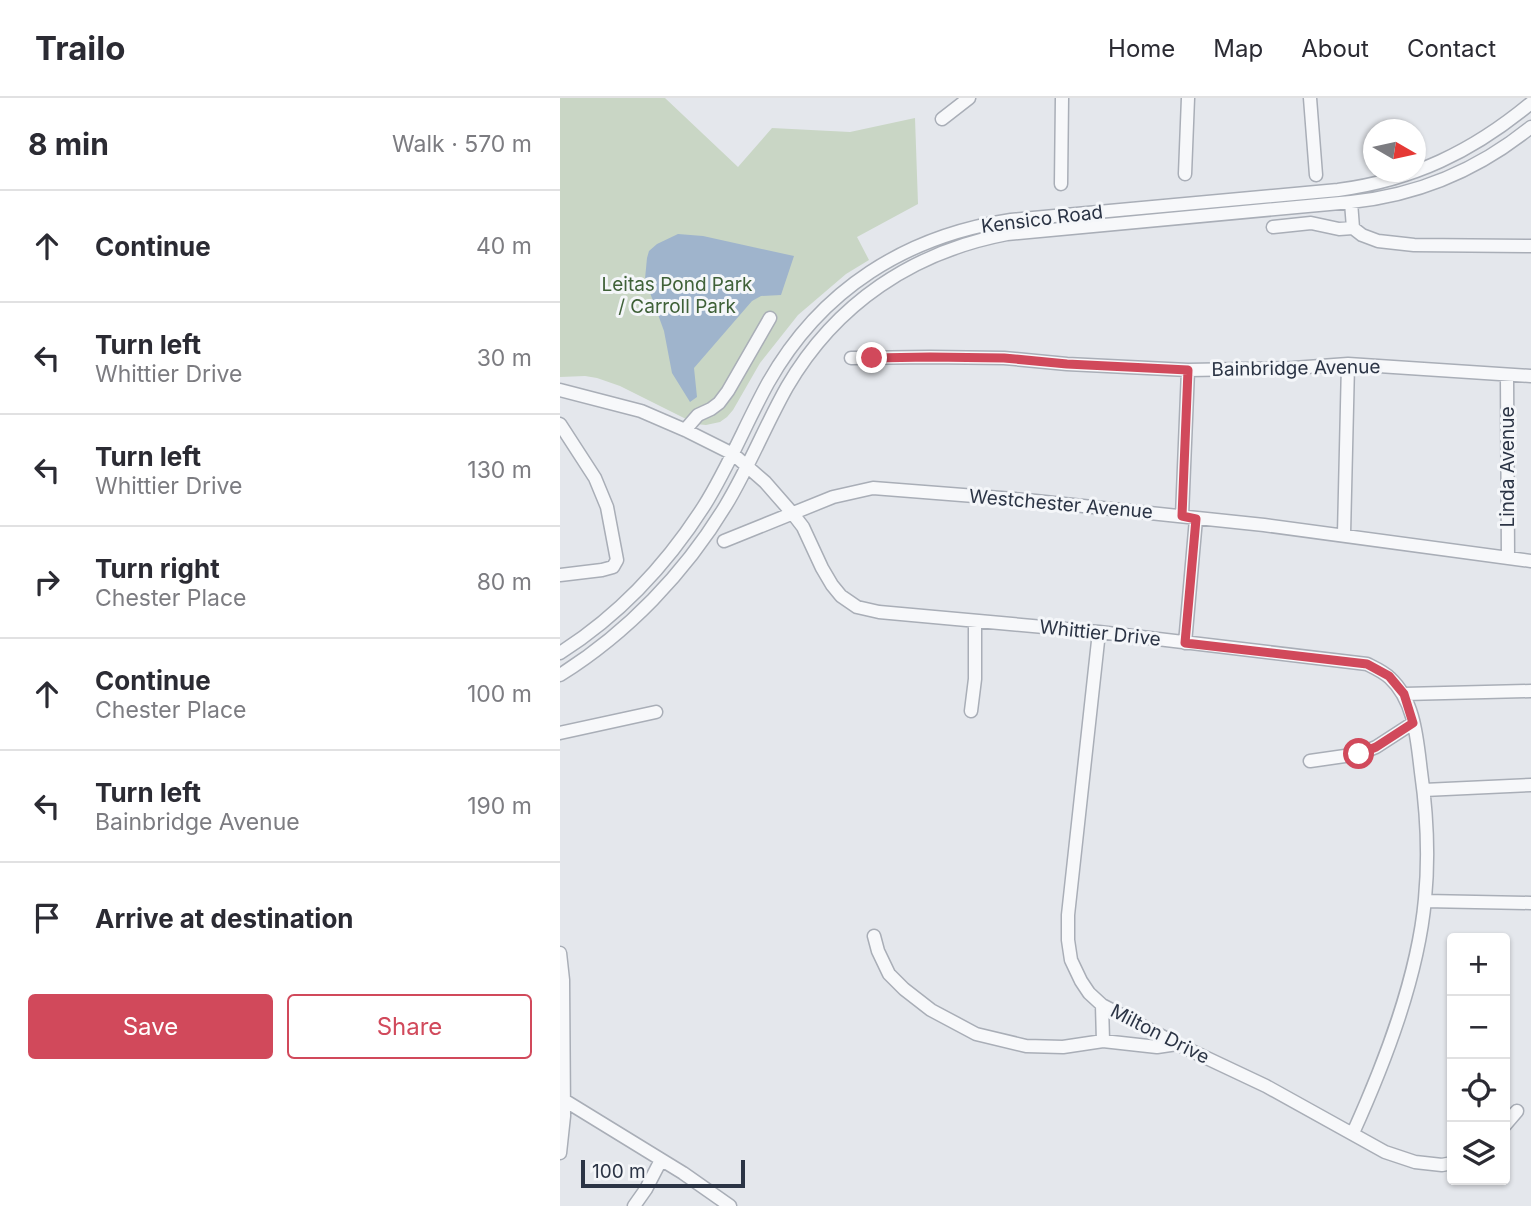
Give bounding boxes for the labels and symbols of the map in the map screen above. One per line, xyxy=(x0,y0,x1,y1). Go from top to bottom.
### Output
north arrow xyxy=(1363,119,1426,182)
street label: Kensico Road xyxy=(980,200,1104,238)
park label: Leitas Pond Park / Carroll Park xyxy=(601,273,753,318)
route end xyxy=(856,342,887,373)
street label: Bainbridge Avenue xyxy=(1211,355,1381,381)
street label: Linda Avenue xyxy=(1496,407,1519,527)
street label: Westchester Avenue xyxy=(968,485,1154,523)
street label: Whittier Drive xyxy=(1038,615,1162,651)
route start xyxy=(1343,738,1374,769)
street label: Milton Drive xyxy=(1107,999,1213,1069)
scale bar xyxy=(581,1157,746,1189)

